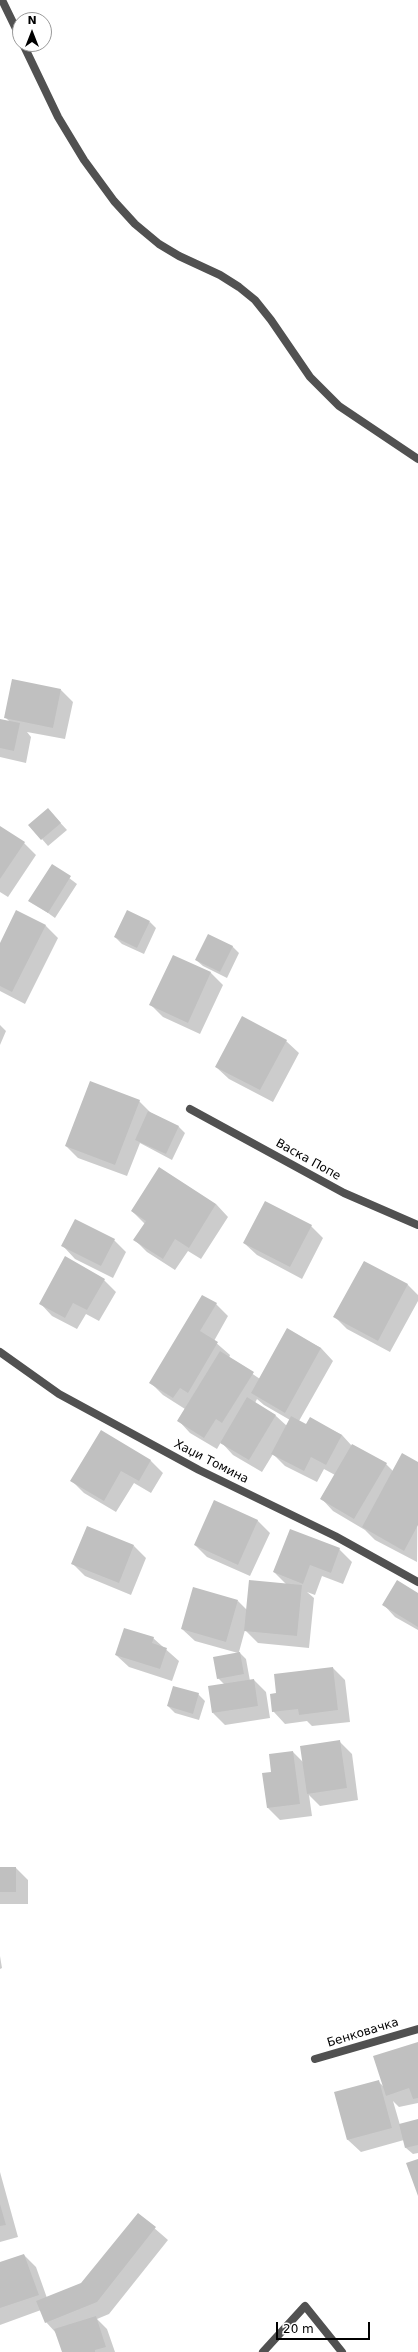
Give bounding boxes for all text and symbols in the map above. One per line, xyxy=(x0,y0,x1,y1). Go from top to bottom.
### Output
north arrow xyxy=(12,12,52,52)
text: N xyxy=(27,14,37,27)
street label: Васка Попе xyxy=(273,1136,343,1184)
street label: Хаџи Томина xyxy=(171,1437,251,1487)
street label: Бенковачка xyxy=(325,2015,401,2051)
scale bar xyxy=(278,2314,372,2340)
text: 20 m xyxy=(283,2322,314,2336)

